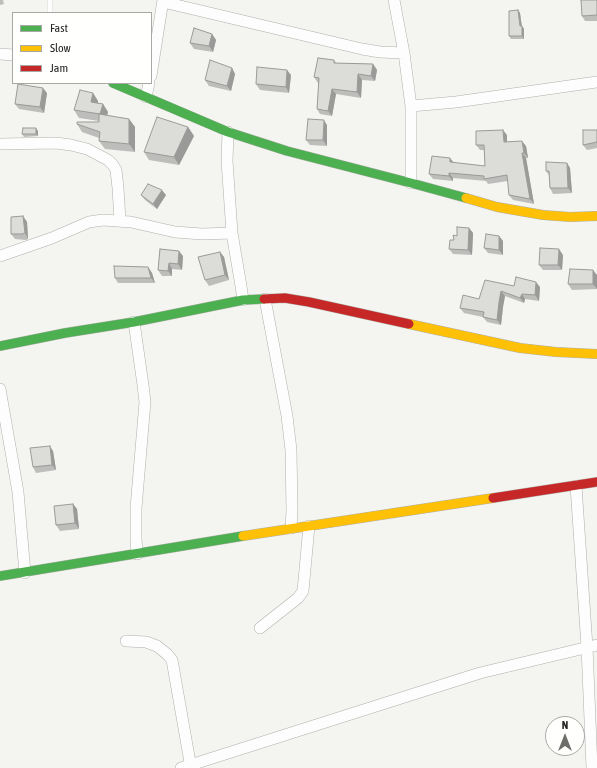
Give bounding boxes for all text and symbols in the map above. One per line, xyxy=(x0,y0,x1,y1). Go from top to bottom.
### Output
legend xyxy=(12,12,152,84)
text: Fast xyxy=(50,21,68,35)
text: Slow xyxy=(50,41,71,55)
text: Jam xyxy=(50,61,68,75)
north arrow xyxy=(545,716,585,756)
text: N xyxy=(562,719,568,731)

